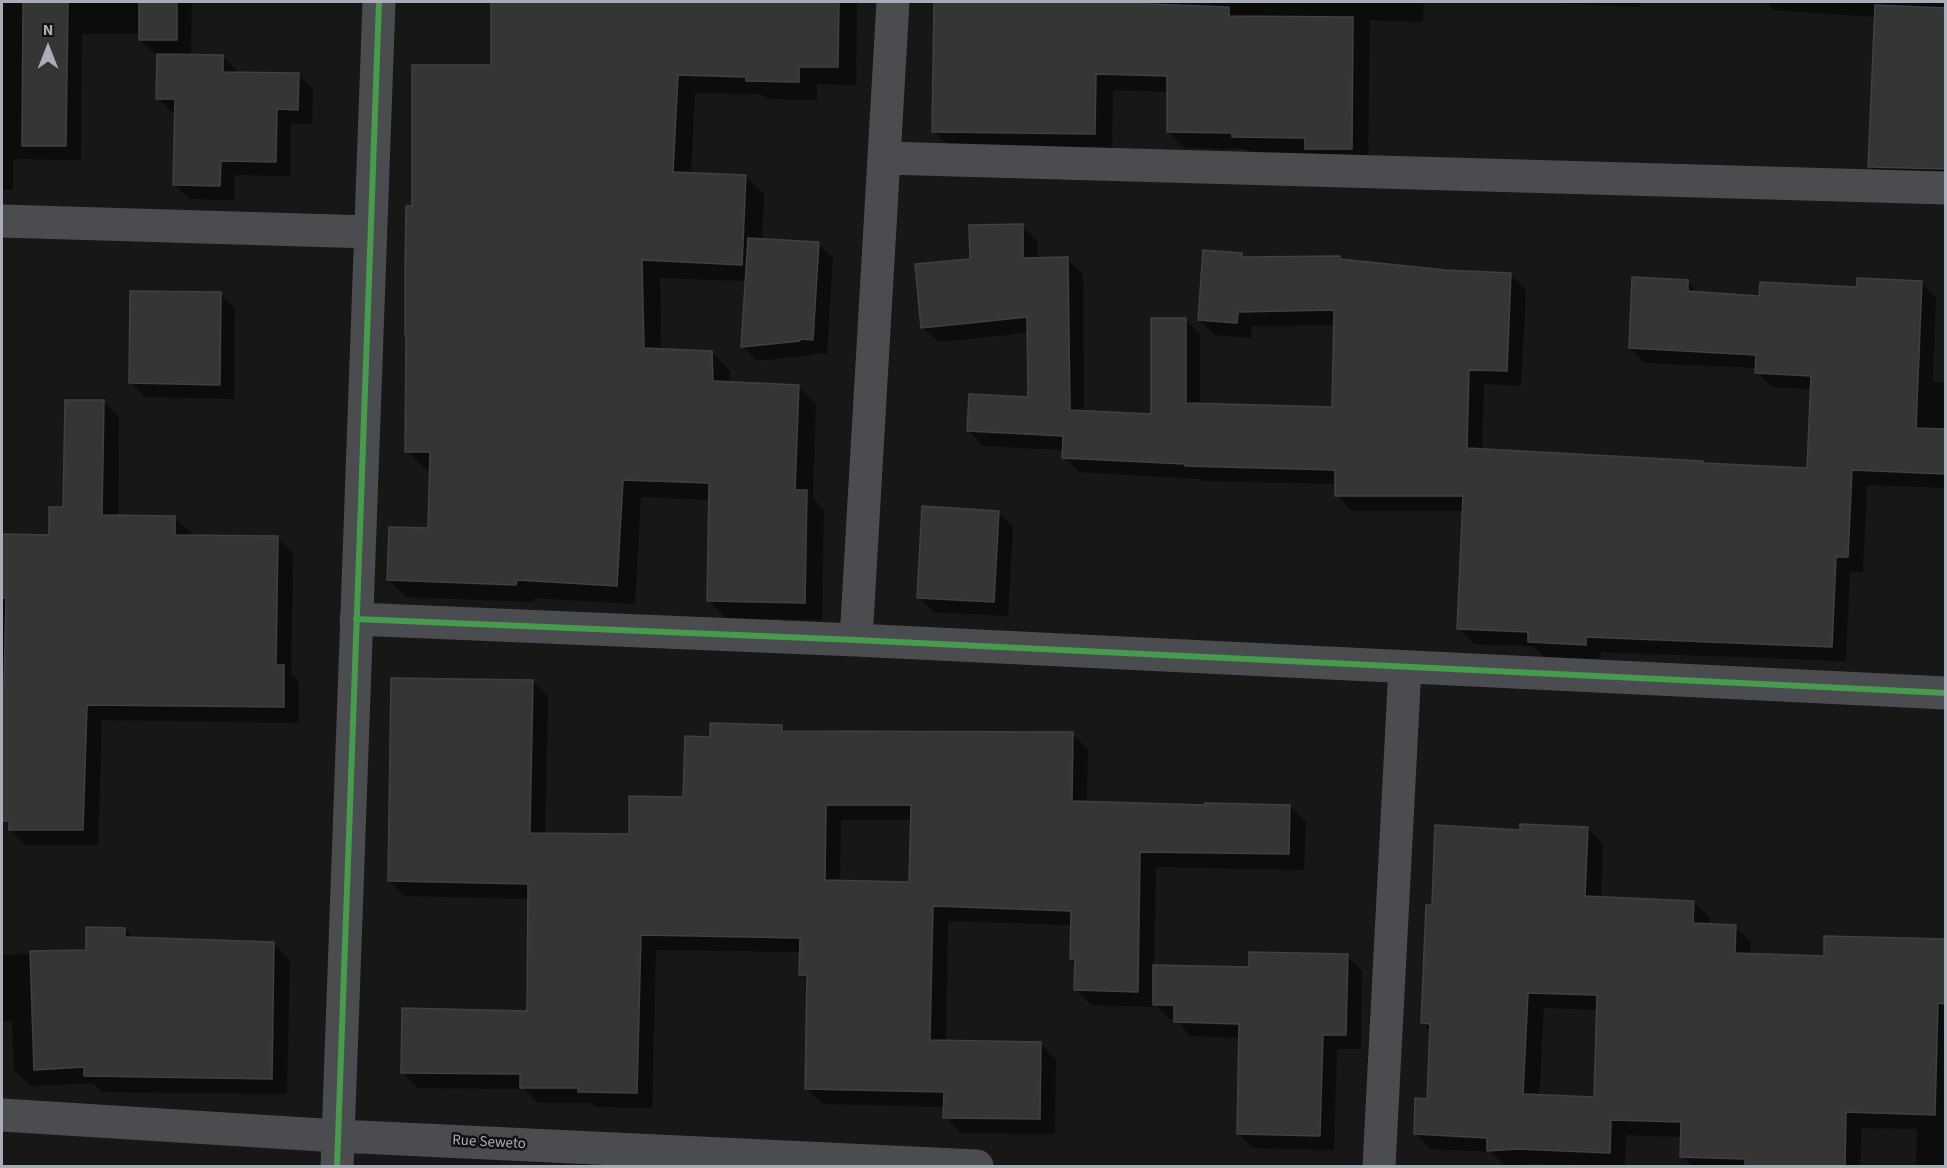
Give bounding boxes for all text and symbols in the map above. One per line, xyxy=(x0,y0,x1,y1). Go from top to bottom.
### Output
north arrow xyxy=(18,18,78,78)
text: N xyxy=(43,19,53,41)
street label: Rue Seweto xyxy=(452,1132,526,1154)

